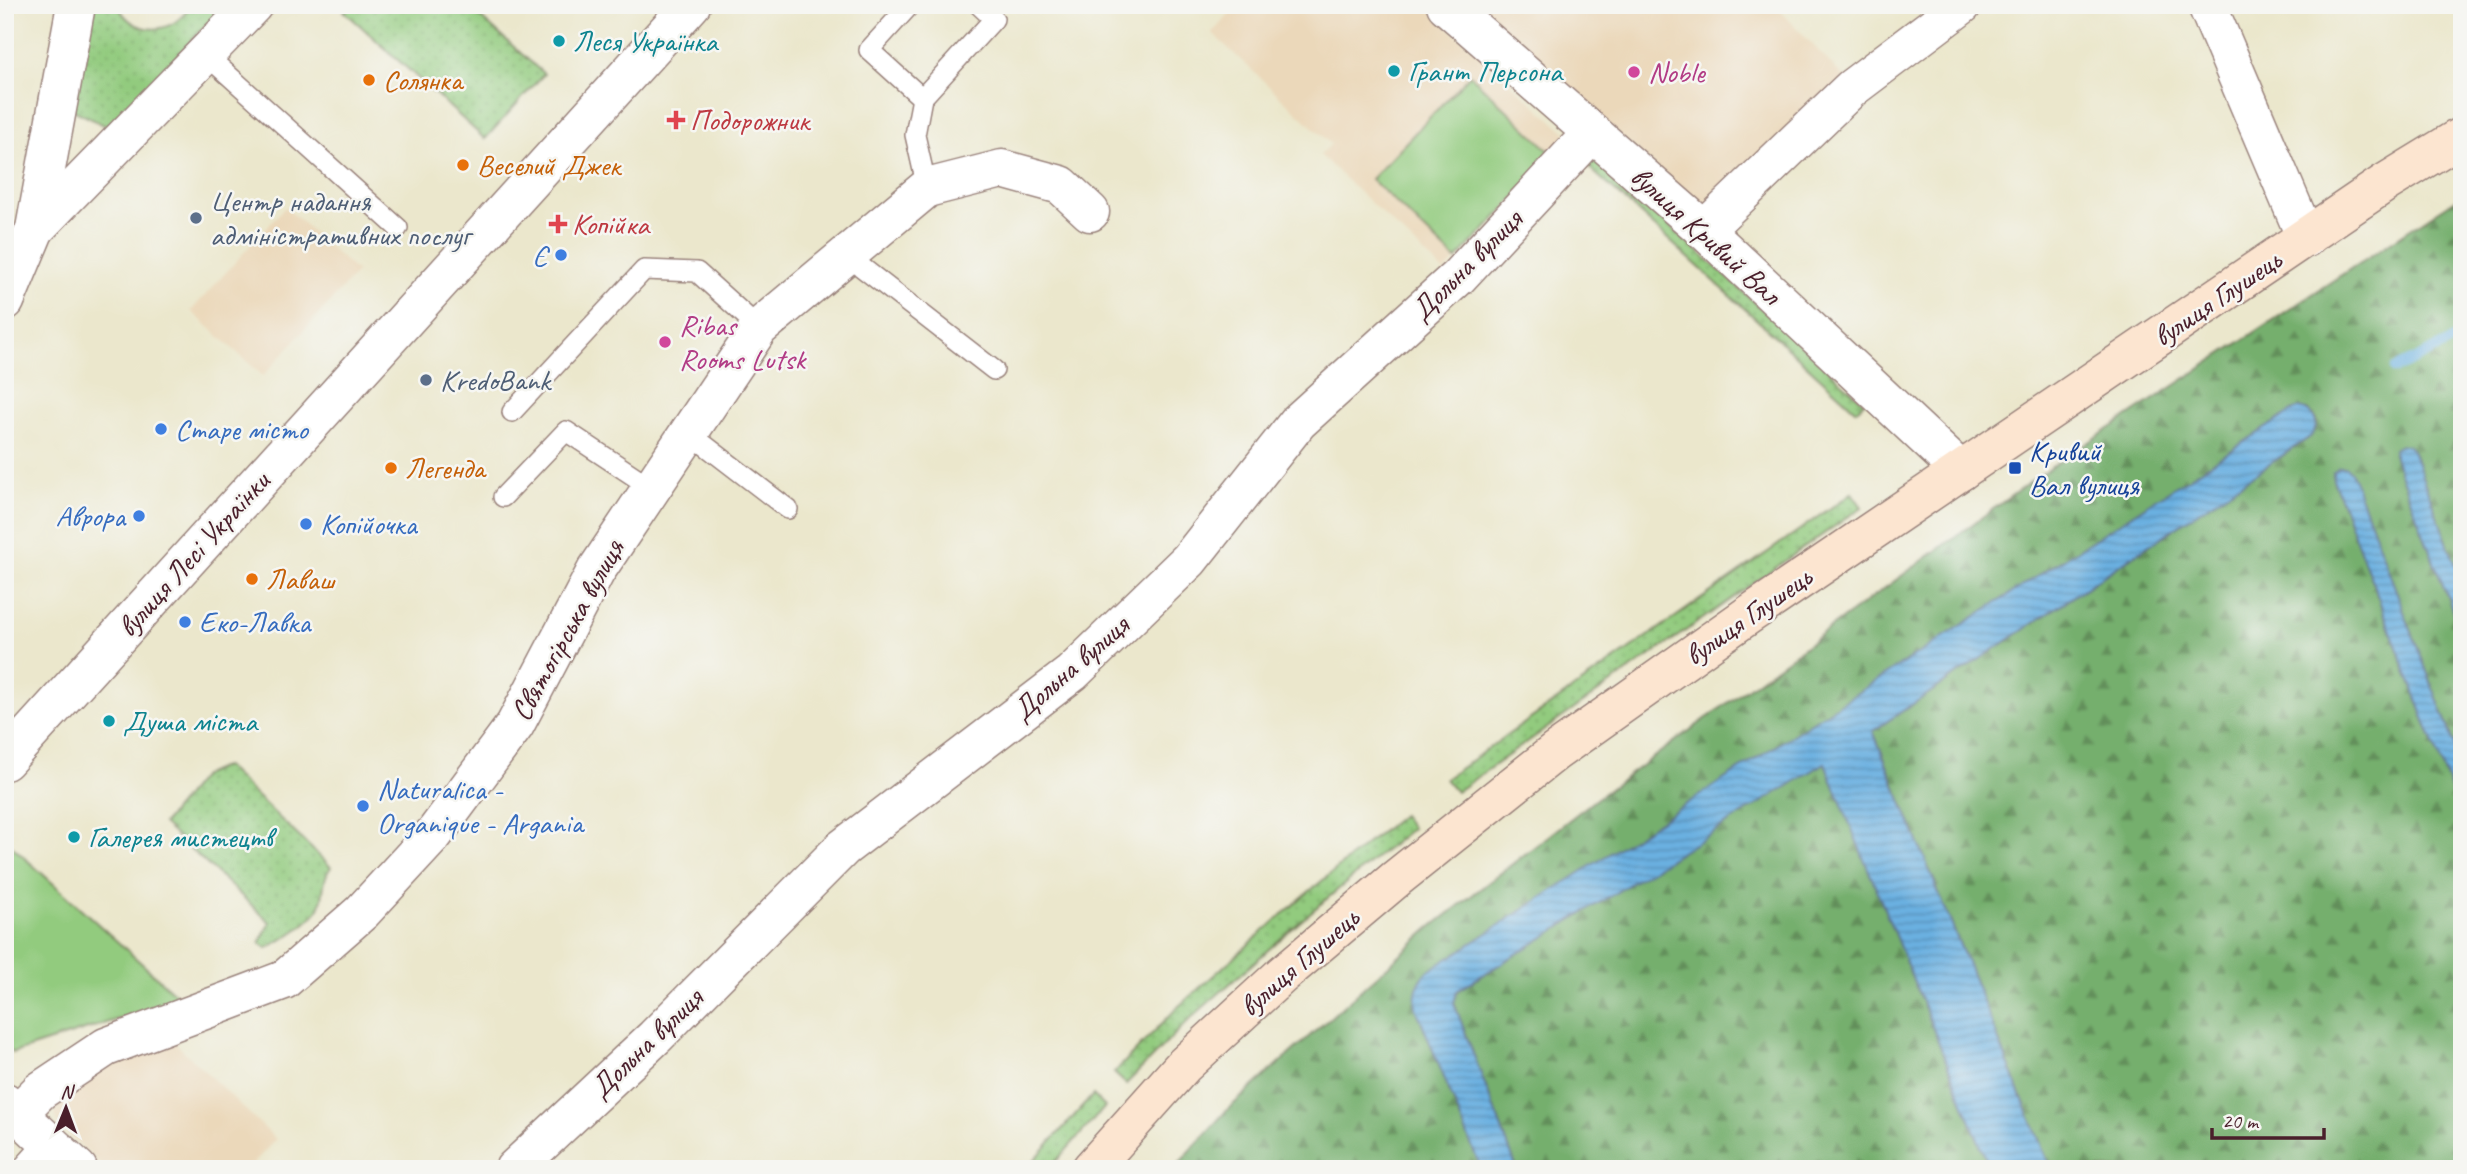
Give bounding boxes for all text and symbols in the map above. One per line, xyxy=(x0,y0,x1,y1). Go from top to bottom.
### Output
place label: Леся Українка xyxy=(573,22,719,60)
marker: Леся Українка xyxy=(551,33,567,49)
place label: Грант Персона xyxy=(1408,52,1564,90)
place label: Noble xyxy=(1648,53,1707,91)
place label: Солянка xyxy=(383,61,465,99)
marker: Грант Персона xyxy=(1386,63,1402,79)
marker: Noble xyxy=(1626,64,1642,80)
marker: Солянка xyxy=(361,72,377,88)
place label: Подорожник xyxy=(690,101,811,139)
marker: Подорожник xyxy=(668,112,684,128)
place label: Веселий Джек xyxy=(477,146,622,184)
marker: Веселий Джек xyxy=(455,157,471,173)
street label: вулиця Кривий Вал xyxy=(1623,157,1791,314)
place label: Центр надання адміністративних послуг xyxy=(210,182,474,254)
street label: Дольна вулиця xyxy=(1402,199,1532,329)
place label: Копійка xyxy=(572,205,651,243)
marker: Центр надання адміністративних послуг xyxy=(188,210,204,226)
marker: Копійка xyxy=(550,216,566,232)
place label: Є xyxy=(533,236,551,274)
street label: вулиця Глушець xyxy=(2145,240,2291,355)
marker: Є xyxy=(553,247,569,263)
place label: Ribas Rooms Lutsk xyxy=(679,306,807,378)
marker: Ribas Rooms Lutsk xyxy=(657,334,673,350)
place label: KredoBank xyxy=(440,361,552,399)
marker: KredoBank xyxy=(418,372,434,388)
place label: Старе місто xyxy=(175,410,309,448)
marker: Старе місто xyxy=(153,421,169,437)
place label: Кривий Вал вулиця xyxy=(2029,432,2140,504)
place label: Легенда xyxy=(405,449,487,487)
marker: Легенда xyxy=(383,460,399,476)
marker: Кривий Вал вулиця xyxy=(2007,460,2023,476)
street label: вулиця Лесі Українки xyxy=(108,462,279,645)
place label: Аврора xyxy=(56,497,127,535)
place label: Копійочка xyxy=(320,505,418,543)
marker: Аврора xyxy=(131,508,147,524)
marker: Копійочка xyxy=(298,516,314,532)
street label: Святогірська вулиця xyxy=(502,532,633,727)
street label: вулиця Глушець xyxy=(1677,557,1821,674)
place label: Лаваш xyxy=(266,560,336,598)
marker: Лаваш xyxy=(244,571,260,587)
place label: Еко-Лавка xyxy=(199,603,312,641)
street label: Дольна вулиця xyxy=(1004,605,1138,729)
marker: Еко-Лавка xyxy=(177,614,193,630)
place label: Душа міста xyxy=(123,702,259,740)
marker: Душа міста xyxy=(101,713,117,729)
place label: Naturalica - Organique - Argania xyxy=(377,770,585,842)
marker: Naturalica - Organique - Argania xyxy=(355,798,371,814)
place label: Галерея мистецтв xyxy=(88,818,278,856)
marker: Галерея мистецтв xyxy=(66,829,82,845)
street label: вулиця Глушець xyxy=(1231,898,1369,1025)
street label: Дольна вулиця xyxy=(581,978,712,1106)
north arrow xyxy=(32,1072,102,1142)
text: N xyxy=(60,1080,76,1104)
scale bar xyxy=(2212,1097,2324,1141)
text: 20 m xyxy=(2222,1108,2260,1134)

